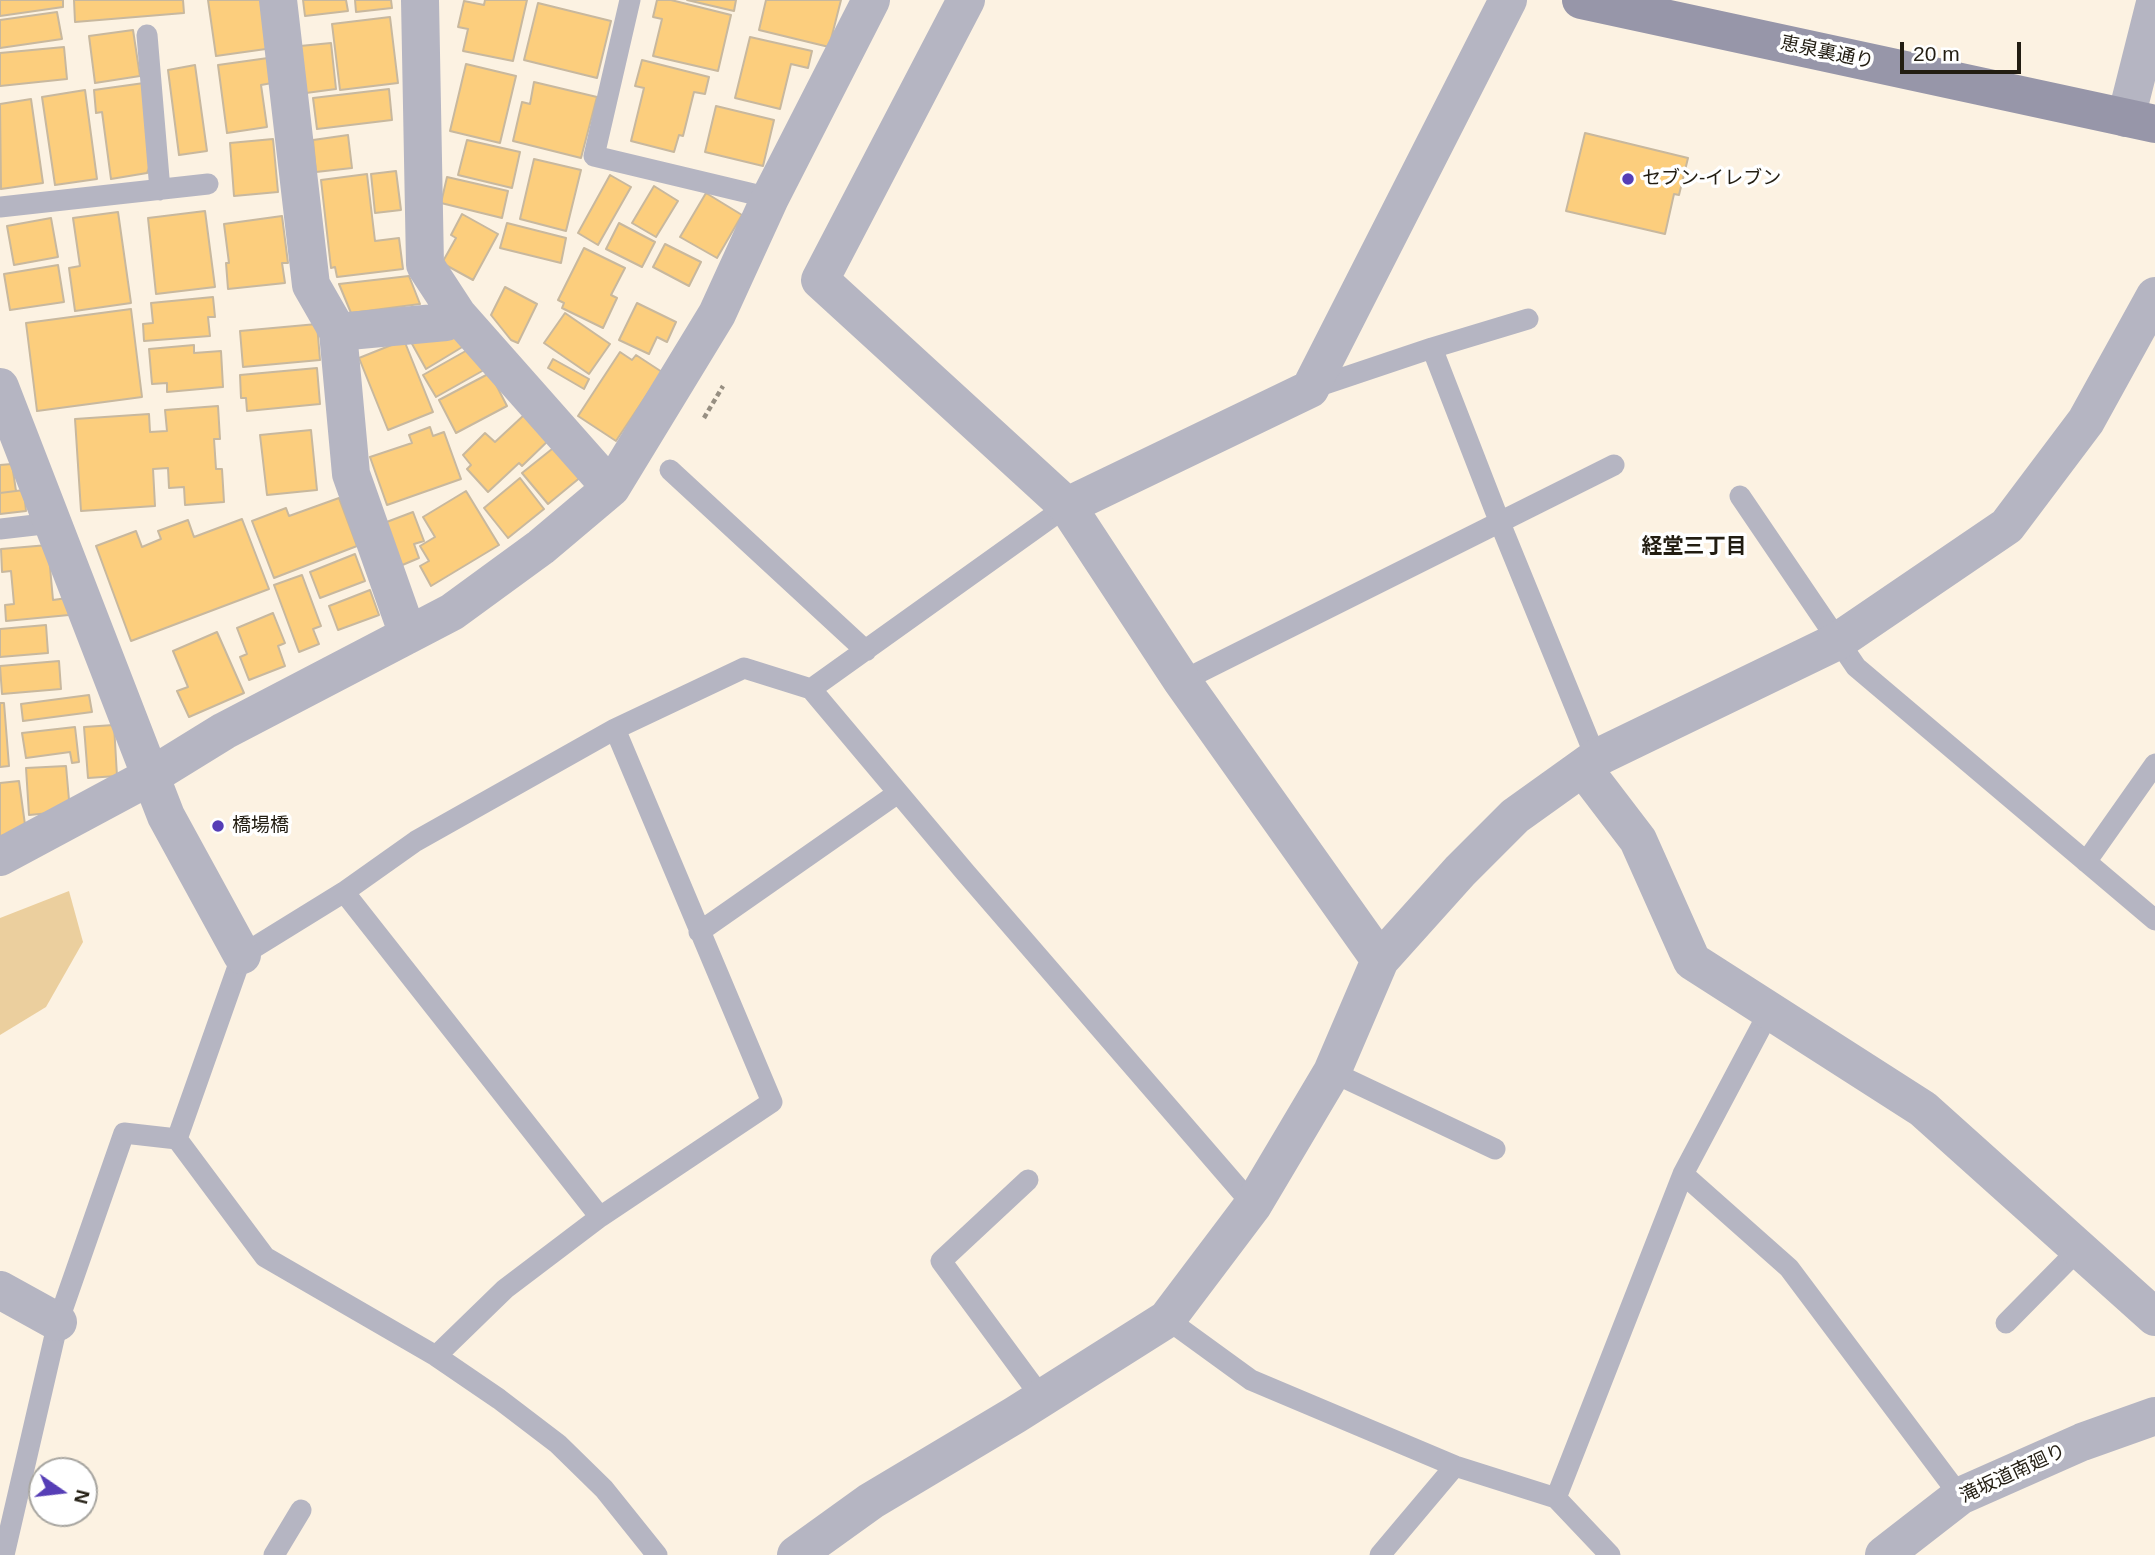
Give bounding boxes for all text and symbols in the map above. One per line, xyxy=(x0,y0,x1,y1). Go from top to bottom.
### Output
scale bar xyxy=(1903,28,2024,72)
street label: 恵泉裏通り xyxy=(1778,32,1876,74)
text: 20 m xyxy=(1913,42,1960,65)
place label: セブン-イレブン xyxy=(1642,168,1781,190)
marker: セブン-イレブン xyxy=(1620,171,1636,187)
district label: 経堂三丁目 xyxy=(1642,534,1746,560)
place label: 橋場橋 xyxy=(232,815,289,837)
marker: 橋場橋 xyxy=(210,818,226,834)
street label: 滝坂道南廻り xyxy=(1957,1440,2069,1508)
north arrow xyxy=(28,1457,98,1527)
text: N xyxy=(70,1488,94,1506)

